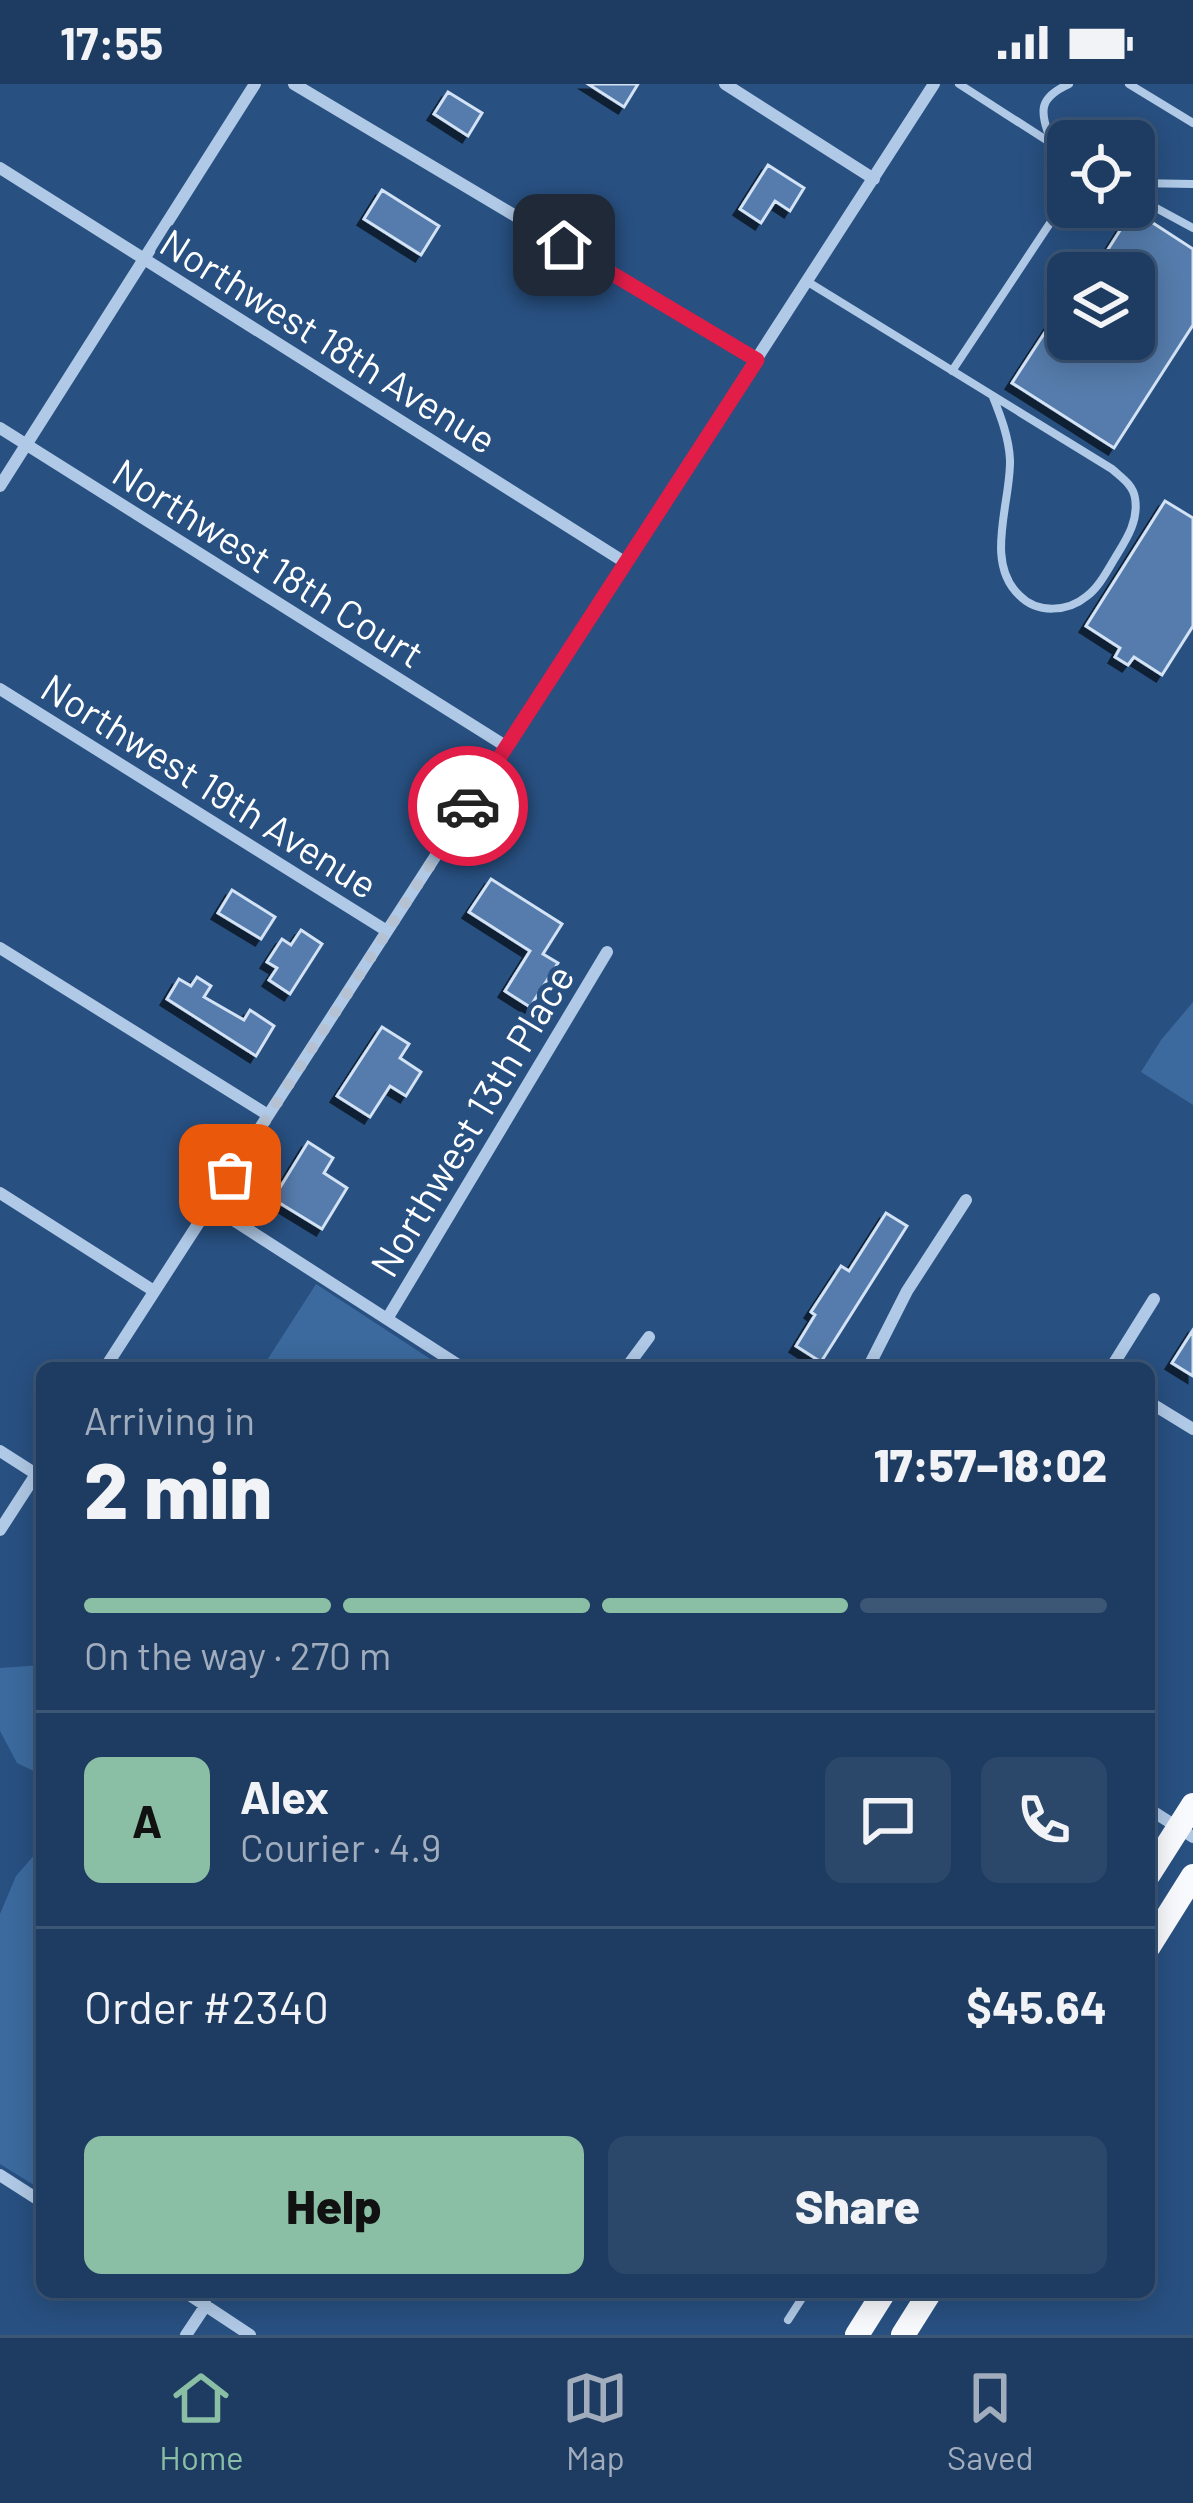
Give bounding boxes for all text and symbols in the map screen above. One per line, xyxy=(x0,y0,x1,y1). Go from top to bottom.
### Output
text: 17:55 xyxy=(60,15,163,69)
map controls xyxy=(1047,120,1155,360)
button: locate xyxy=(1047,120,1155,228)
pin xyxy=(513,194,615,296)
icon: home xyxy=(531,212,597,278)
street label: Northwest 18th Avenue xyxy=(153,218,505,462)
button: layers xyxy=(1047,252,1155,360)
street label: Northwest 18th Court xyxy=(105,447,433,677)
street label: Northwest 19th Avenue xyxy=(34,663,386,907)
courier xyxy=(408,746,528,866)
icon: car xyxy=(435,773,501,839)
street label: Northwest 13th Place xyxy=(359,956,583,1284)
pin xyxy=(179,1124,281,1226)
icon: bag xyxy=(197,1142,263,1208)
text: Arriving in xyxy=(84,1396,255,1443)
text: 17:57–18:02 xyxy=(874,1437,1107,1491)
text: 2 min xyxy=(84,1441,272,1535)
text: On the way · 270 m xyxy=(84,1631,391,1678)
button: chat xyxy=(825,1757,951,1883)
button: phone xyxy=(981,1757,1107,1883)
text: Alex xyxy=(240,1769,329,1823)
text: A xyxy=(132,1793,162,1847)
text: Courier · 4.9 xyxy=(240,1823,441,1870)
text: Order #2340 xyxy=(84,1979,329,2033)
text: $45.64 xyxy=(966,1979,1107,2033)
button: Help xyxy=(84,2136,584,2274)
button: Share xyxy=(608,2136,1107,2274)
tab: Home xyxy=(159,2365,244,2477)
tab: Map xyxy=(562,2365,628,2477)
tab: Saved xyxy=(947,2365,1034,2477)

